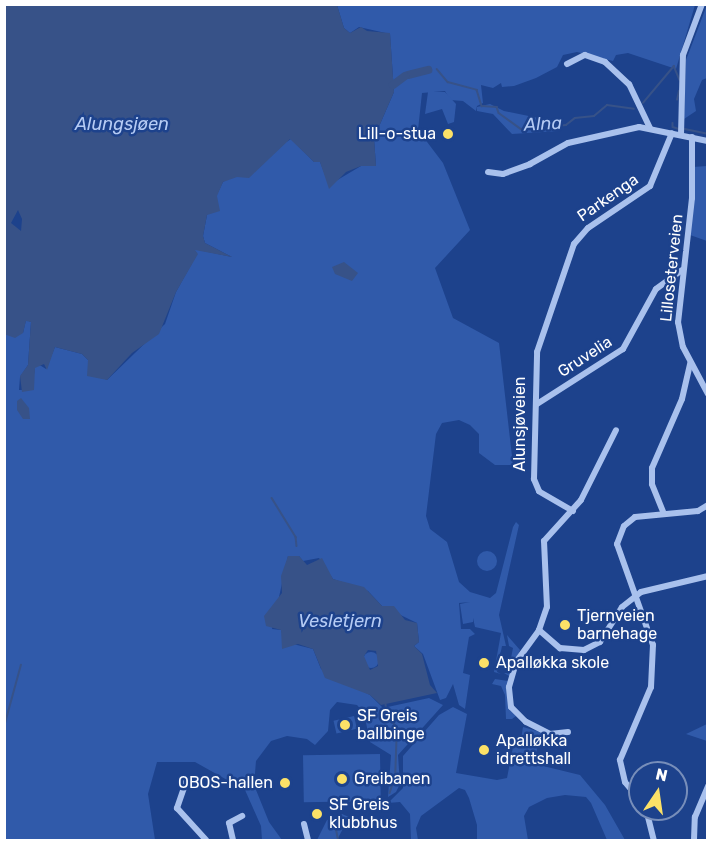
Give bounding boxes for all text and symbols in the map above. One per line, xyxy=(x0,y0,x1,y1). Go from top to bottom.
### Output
water label: Alna xyxy=(523,112,563,136)
water label: Alungsjøen xyxy=(75,113,169,135)
place label: Lill-o-stua xyxy=(358,124,436,144)
marker: Lill-o-stua xyxy=(441,127,455,141)
street label: Parkenga xyxy=(574,170,642,226)
street label: Lilloseterveien xyxy=(657,213,687,323)
street label: Gruvelia xyxy=(554,332,616,382)
street label: Alunsjøveien xyxy=(510,376,530,472)
place label: Tjernveien barnehage xyxy=(577,606,657,644)
water label: Vesletjern xyxy=(298,610,382,632)
marker: Tjernveien barnehage xyxy=(558,618,572,632)
place label: Apalløkka skole xyxy=(496,653,609,673)
marker: Apalløkka skole xyxy=(477,656,491,670)
place label: SF Greis ballbinge xyxy=(357,706,425,744)
marker: SF Greis ballbinge xyxy=(338,718,352,732)
place label: Apalløkka idrettshall xyxy=(496,731,571,769)
marker: Apalløkka idrettshall xyxy=(477,743,491,757)
north arrow xyxy=(628,761,688,821)
text: N xyxy=(654,764,669,785)
place label: Greibanen xyxy=(354,769,430,789)
marker: Greibanen xyxy=(335,772,349,786)
place label: OBOS-hallen xyxy=(178,773,273,793)
marker: OBOS-hallen xyxy=(278,776,292,790)
place label: SF Greis klubbhus xyxy=(329,795,397,833)
marker: SF Greis klubbhus xyxy=(310,807,324,821)

